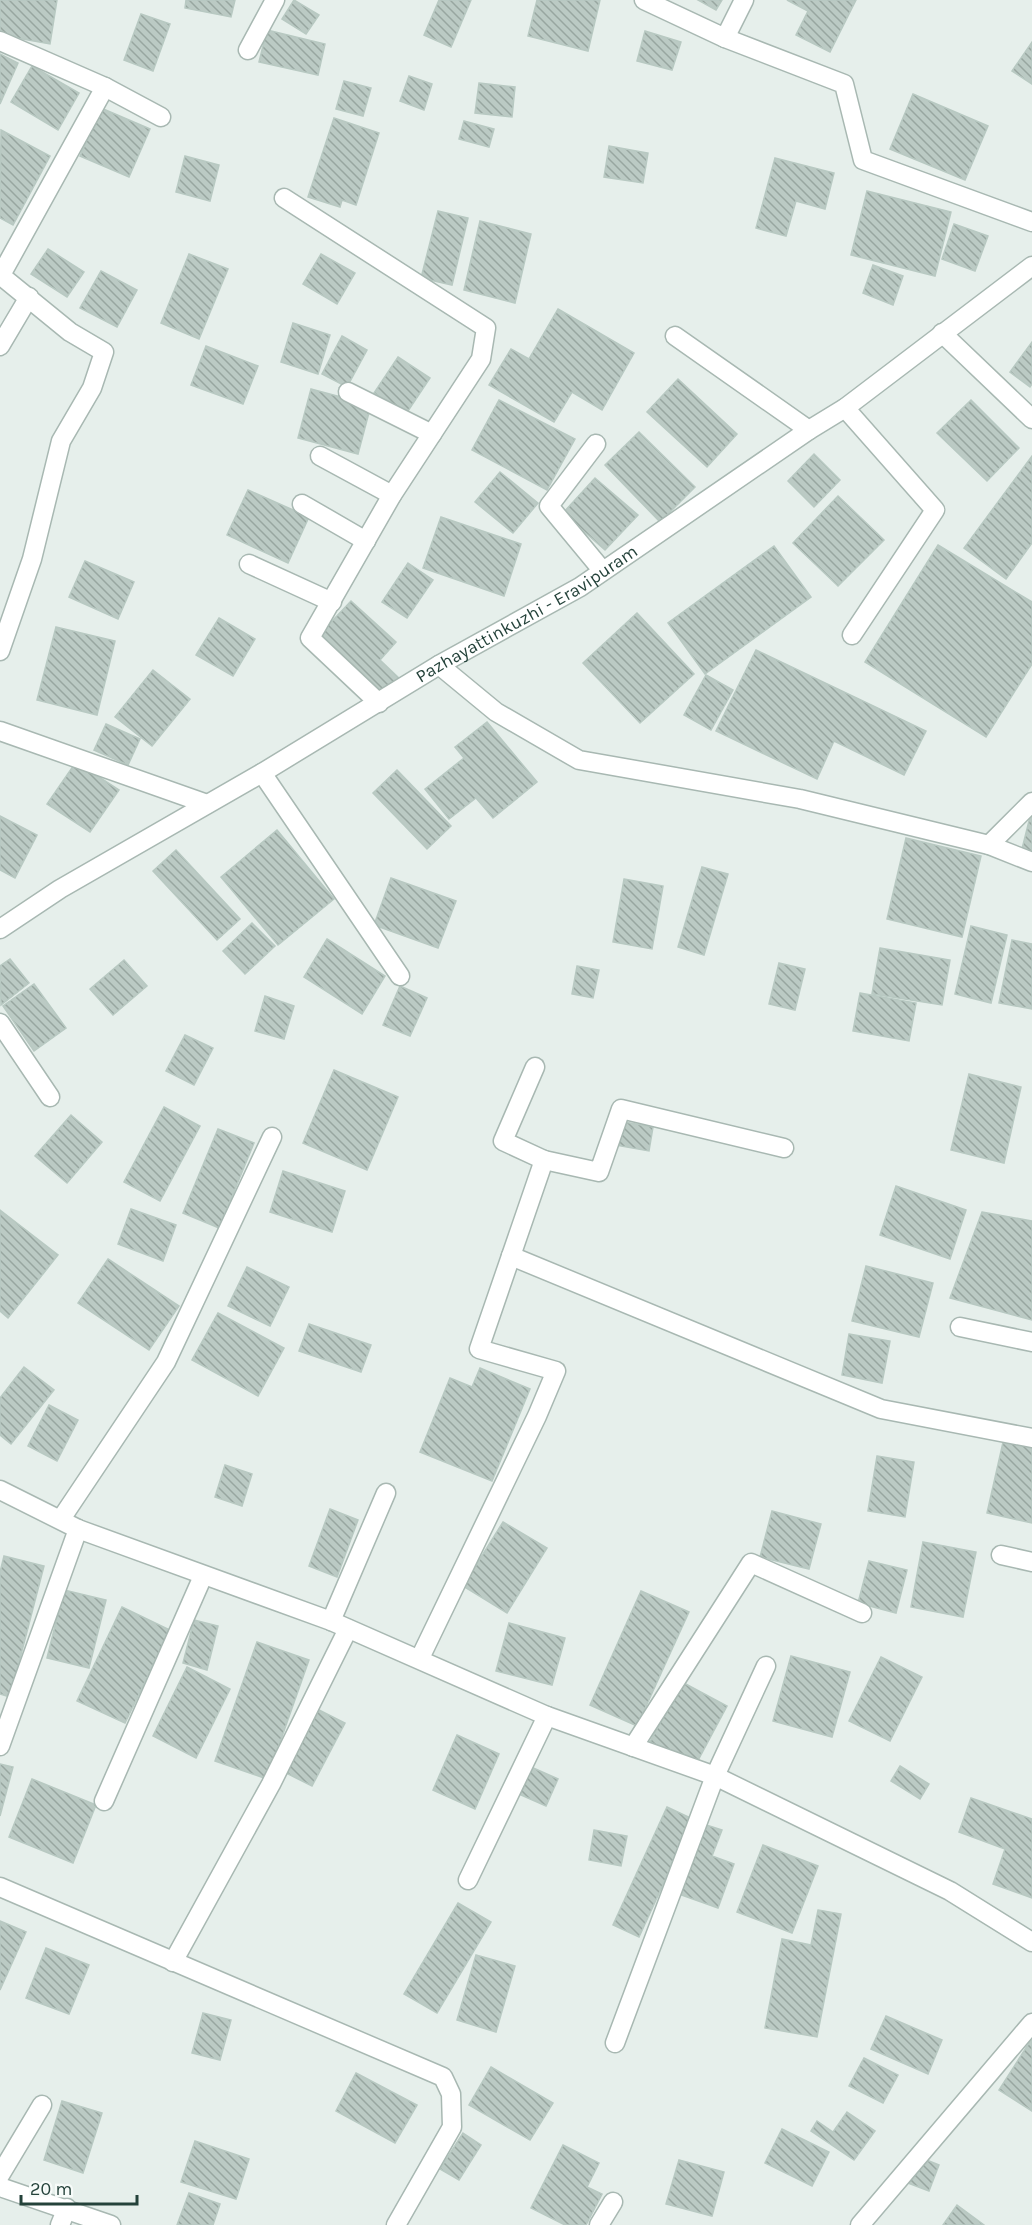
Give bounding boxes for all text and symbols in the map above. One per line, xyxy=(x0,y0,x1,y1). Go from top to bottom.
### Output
street label: Pazhayattinkuzhi - Eravipuram xyxy=(412,540,642,688)
scale bar xyxy=(21,2168,136,2206)
text: 20 m xyxy=(30,2178,72,2200)

